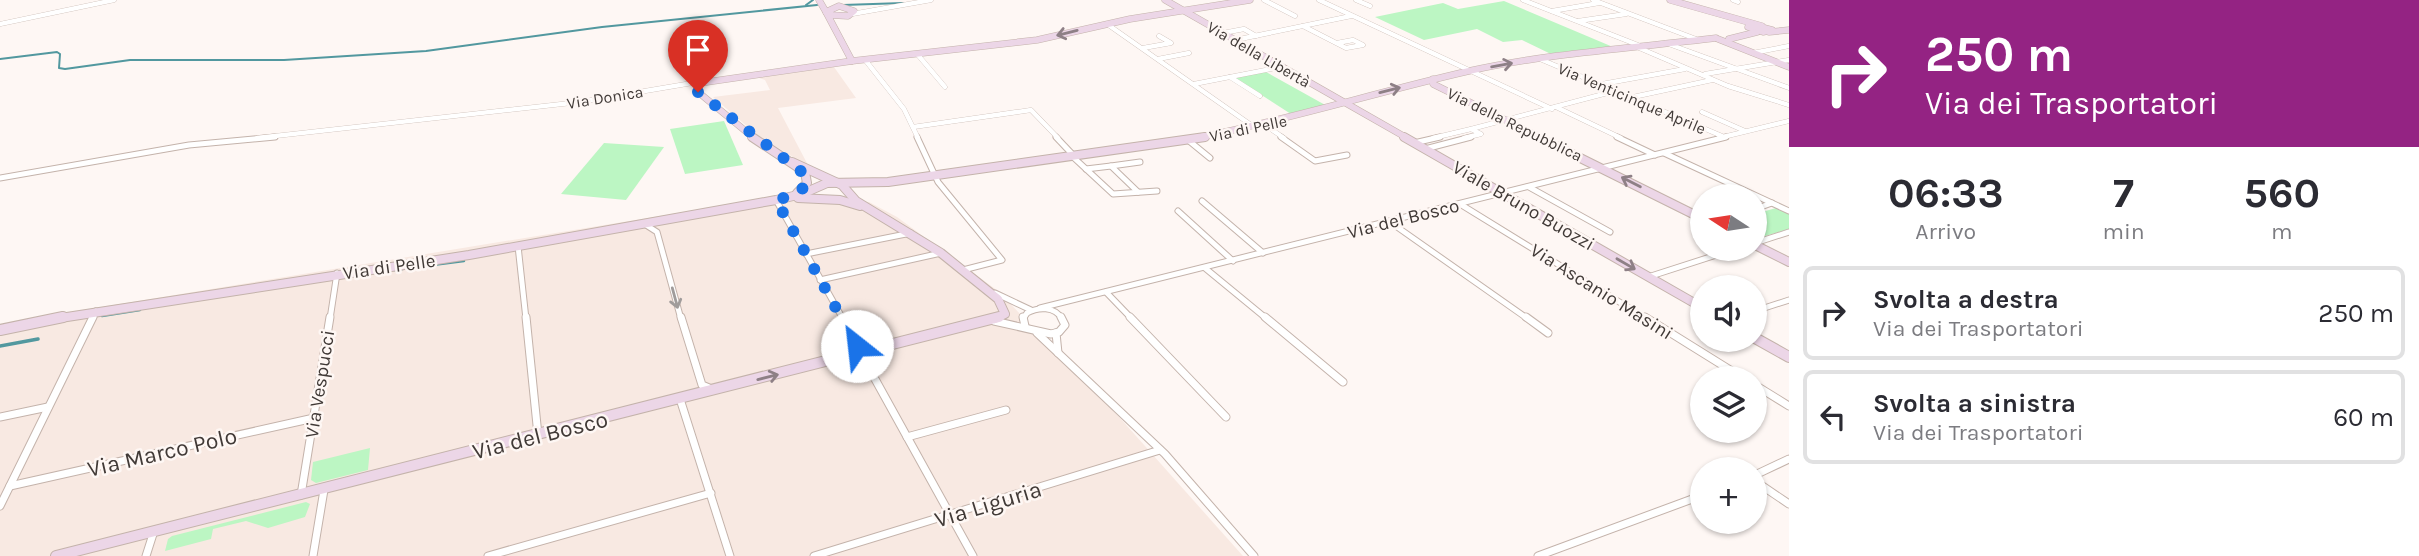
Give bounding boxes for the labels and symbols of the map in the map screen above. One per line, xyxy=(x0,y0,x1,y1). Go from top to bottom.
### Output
street label: Via della Libertà xyxy=(1204,17,1314,92)
pin xyxy=(668,20,728,92)
one-way arrow xyxy=(1056,27,1079,40)
one-way arrow xyxy=(1490,58,1513,71)
street label: Via Venticinque Aprile xyxy=(1555,59,1709,138)
street label: Via Donica xyxy=(565,82,645,113)
one-way arrow xyxy=(1378,83,1400,96)
street label: Via della Repubblica xyxy=(1444,83,1585,165)
street label: Via di Pelle xyxy=(1208,111,1289,146)
street label: Viale Bruno Buozzi xyxy=(1449,156,1598,255)
one-way arrow xyxy=(1621,175,1641,189)
north arrow xyxy=(1690,184,1768,261)
street label: Via del Bosco xyxy=(1345,194,1461,243)
street label: Via Ascanio Masini xyxy=(1526,239,1677,345)
street label: Via di Pelle xyxy=(341,250,437,284)
one-way arrow xyxy=(1615,258,1636,271)
one-way arrow xyxy=(669,287,682,309)
position arrow xyxy=(820,309,894,383)
street label: Via Vespucci xyxy=(301,329,339,440)
one-way arrow xyxy=(756,370,779,383)
street label: Via del Bosco xyxy=(470,406,611,465)
street label: Via Marco Polo xyxy=(85,422,239,483)
street label: Via Liguria xyxy=(931,475,1045,534)

